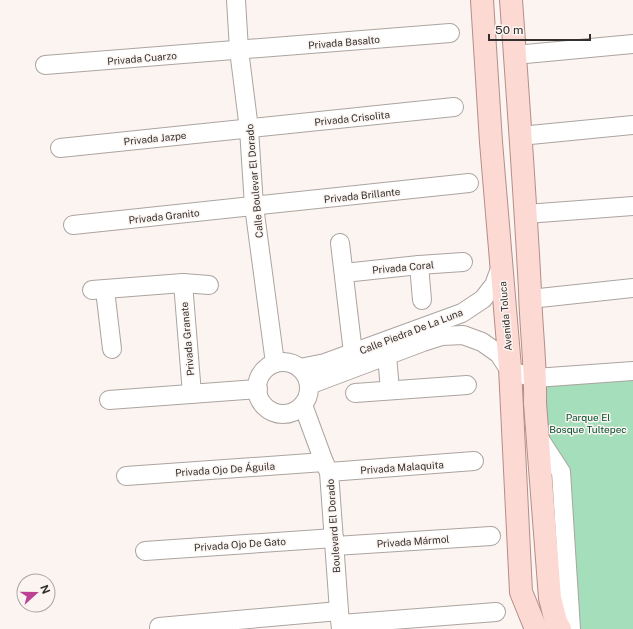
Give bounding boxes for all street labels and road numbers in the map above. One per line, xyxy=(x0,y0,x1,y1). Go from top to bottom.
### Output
street label: Privada Basalto xyxy=(308,33,381,51)
street label: Privada Cuarzo xyxy=(107,49,178,67)
street label: Privada Crisolita xyxy=(314,108,390,128)
street label: Calle Boulevar El Dorado xyxy=(243,123,265,239)
street label: Privada Jazpe xyxy=(123,129,187,147)
street label: Privada Brillante xyxy=(323,185,401,205)
street label: Privada Granito xyxy=(128,206,200,226)
street label: Privada Coral xyxy=(372,258,434,276)
street label: Avenida Toluca xyxy=(496,281,514,351)
street label: Privada Granate xyxy=(178,301,196,376)
street label: Calle Piedra De La Luna xyxy=(358,306,464,356)
street label: Privada Malaquita xyxy=(360,458,444,476)
street label: Privada Ojo De Águila xyxy=(175,460,275,478)
street label: Boulevard El Dorado xyxy=(324,478,342,573)
street label: Privada Mármol xyxy=(376,532,450,550)
street label: Privada Ojo De Gato xyxy=(194,535,287,553)

